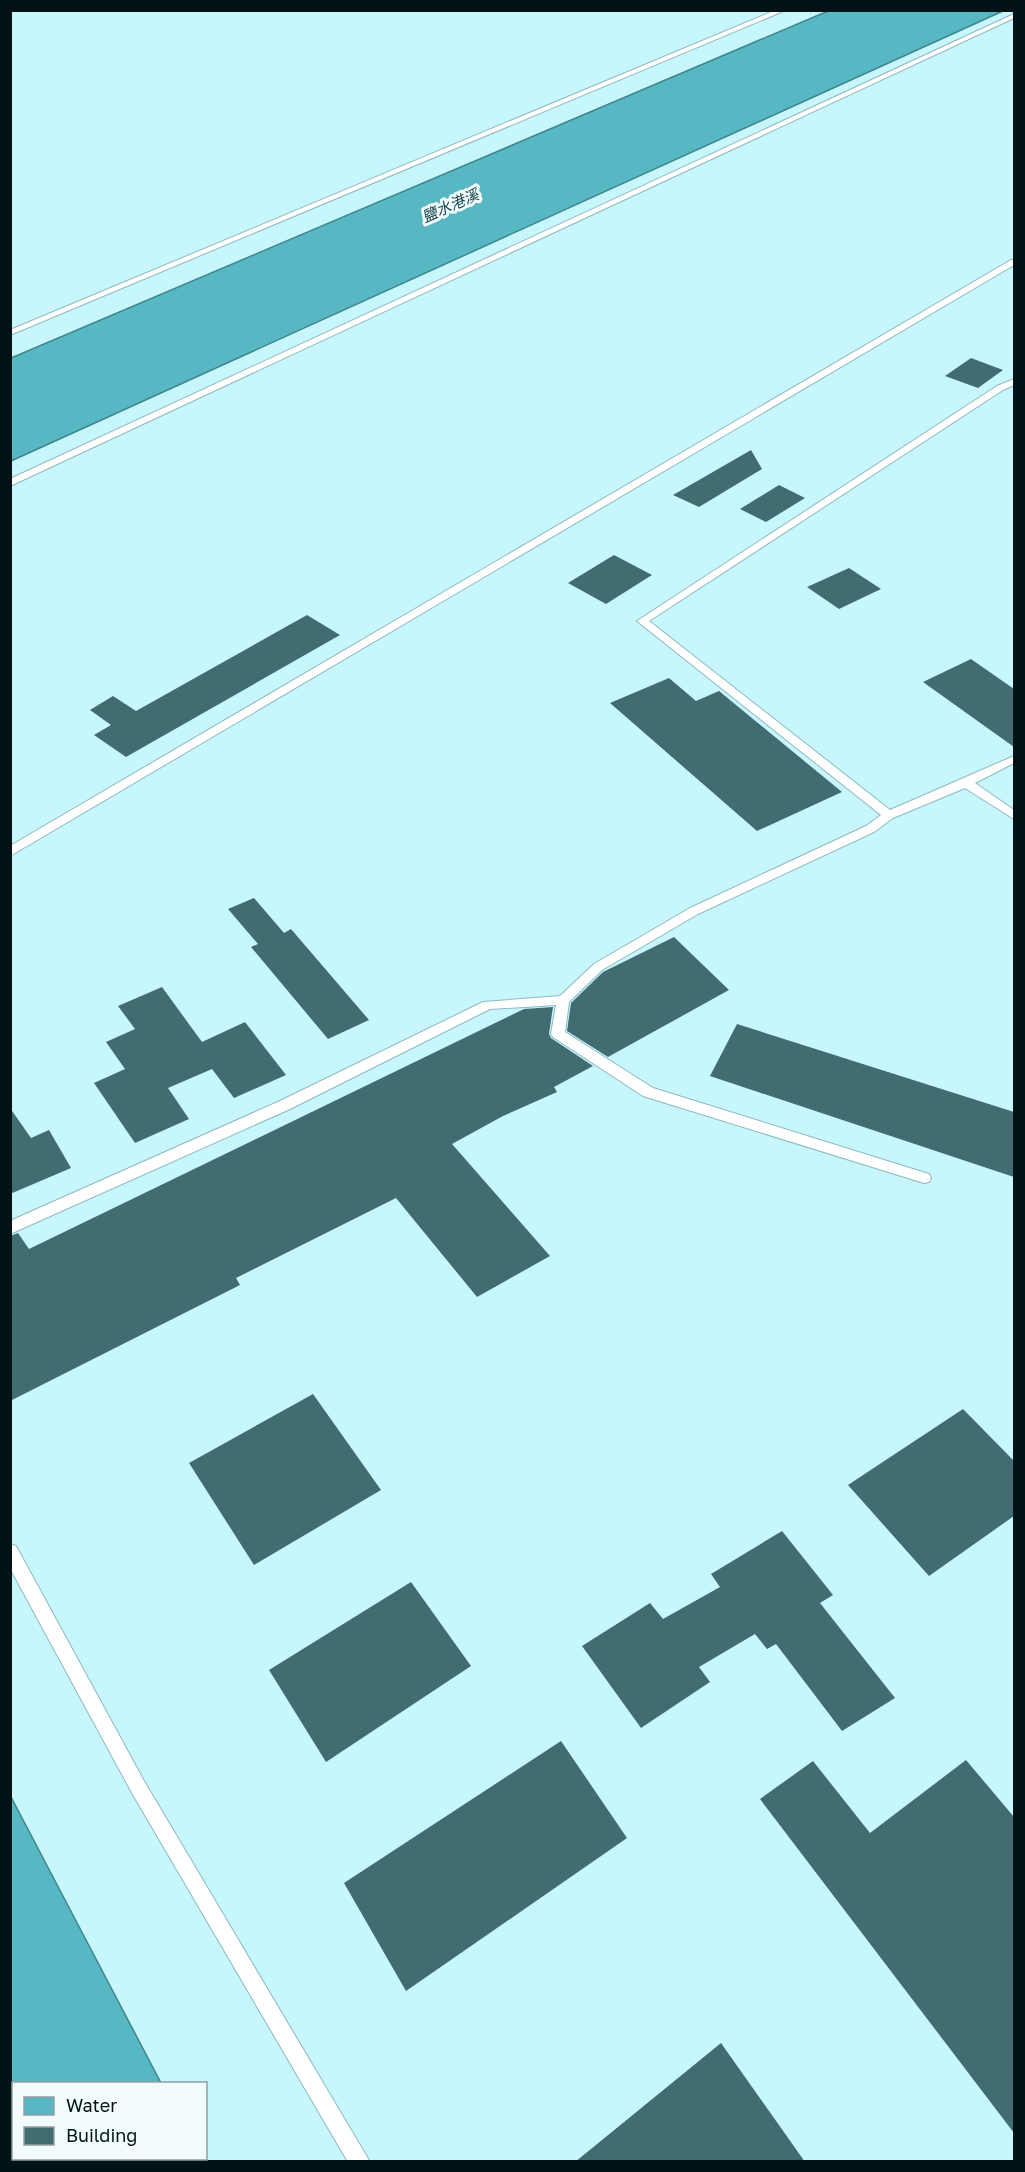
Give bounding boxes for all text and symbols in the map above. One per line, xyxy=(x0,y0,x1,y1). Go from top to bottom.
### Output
water label: 鹽水港溪 xyxy=(419,184,483,225)
legend xyxy=(12,2082,207,2160)
text: Water xyxy=(66,2094,117,2116)
text: Building xyxy=(66,2124,137,2146)

